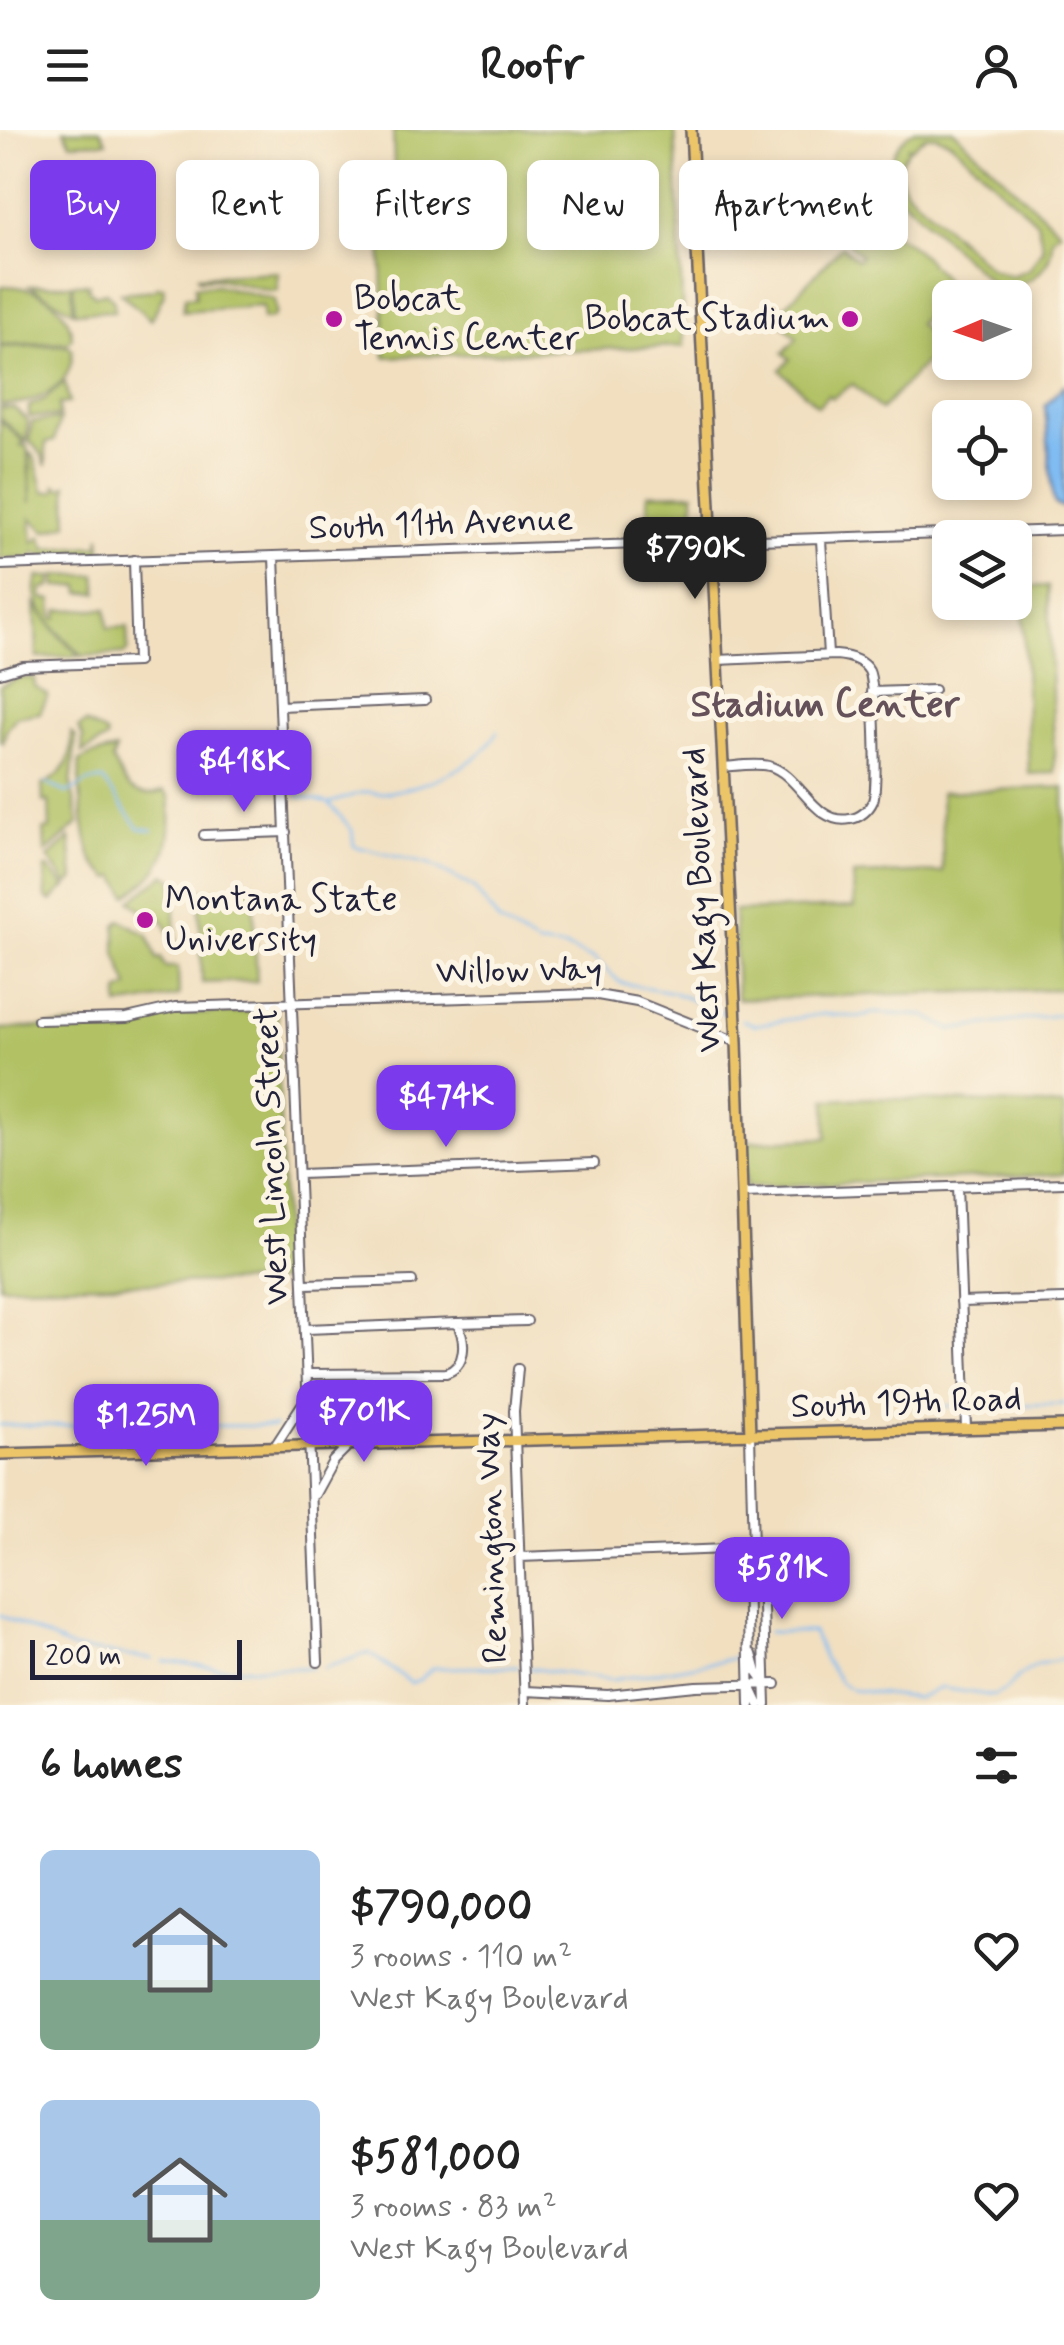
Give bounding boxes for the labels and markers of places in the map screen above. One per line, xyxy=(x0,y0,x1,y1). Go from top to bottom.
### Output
place label: Bobcat Tennis Center xyxy=(354,276,580,362)
place label: Bobcat Stadium xyxy=(585,296,830,342)
marker: Bobcat Tennis Center xyxy=(323,308,345,330)
marker: Bobcat Stadium xyxy=(839,308,861,330)
pin: $790K xyxy=(625,517,765,602)
pin: $418K xyxy=(174,730,314,815)
place label: Montana State University xyxy=(165,877,397,963)
marker: Montana State University xyxy=(134,909,156,931)
pin: $474K xyxy=(376,1065,516,1150)
pin: $701K xyxy=(294,1380,434,1465)
pin: $1.25M xyxy=(65,1384,227,1469)
pin: $581K xyxy=(712,1537,852,1622)

